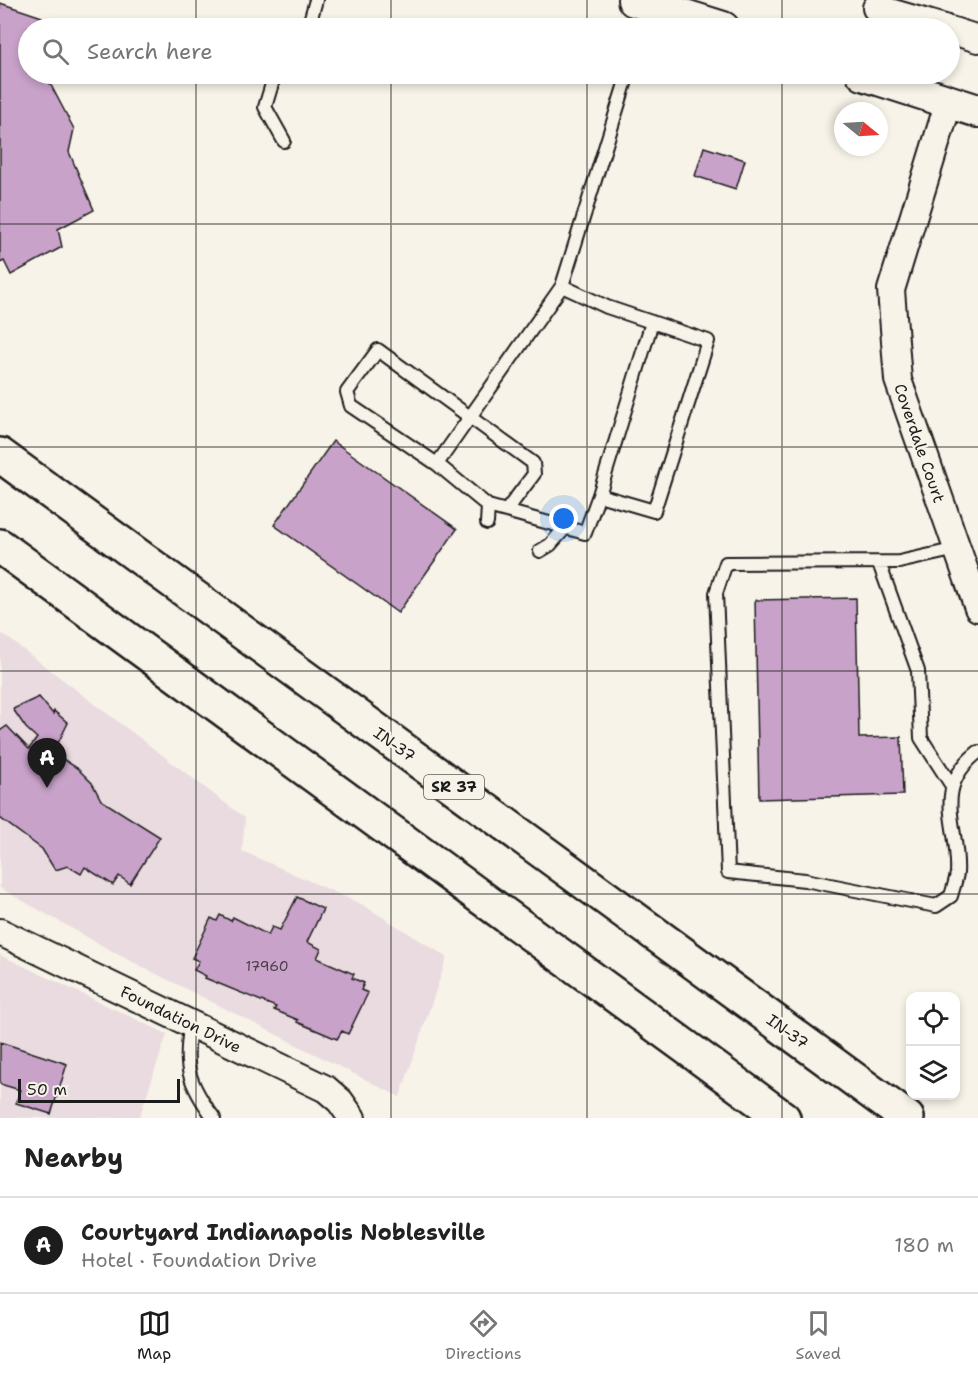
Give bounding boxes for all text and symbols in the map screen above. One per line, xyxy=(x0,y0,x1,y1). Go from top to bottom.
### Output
search box xyxy=(18,18,960,84)
icon: search xyxy=(39,35,72,68)
text: Search here xyxy=(87,37,213,66)
north arrow xyxy=(834,102,888,156)
street label: Coverdale Court xyxy=(889,381,950,505)
your location xyxy=(549,504,578,533)
street label: IN-37 xyxy=(370,722,420,767)
pin: A xyxy=(28,738,66,788)
road number: SR 37 xyxy=(424,775,484,799)
house number: 17960 xyxy=(245,957,289,975)
street label: Foundation Drive xyxy=(117,981,245,1058)
map controls xyxy=(906,992,960,1100)
button: locate xyxy=(906,992,960,1046)
street label: IN-37 xyxy=(763,1009,813,1054)
button: layers xyxy=(906,1046,960,1100)
scale bar xyxy=(18,1076,180,1104)
text: 50 m xyxy=(27,1079,67,1100)
text: Nearby xyxy=(24,1140,123,1175)
text: Courtyard Indianapolis Noblesville xyxy=(81,1218,485,1247)
text: A xyxy=(36,1232,51,1258)
text: 180 m xyxy=(894,1232,954,1258)
text: Hotel · Foundation Drive xyxy=(81,1247,317,1273)
tab: Map xyxy=(137,1307,171,1364)
tab: Directions xyxy=(445,1307,522,1364)
tab: Saved xyxy=(796,1307,841,1364)

